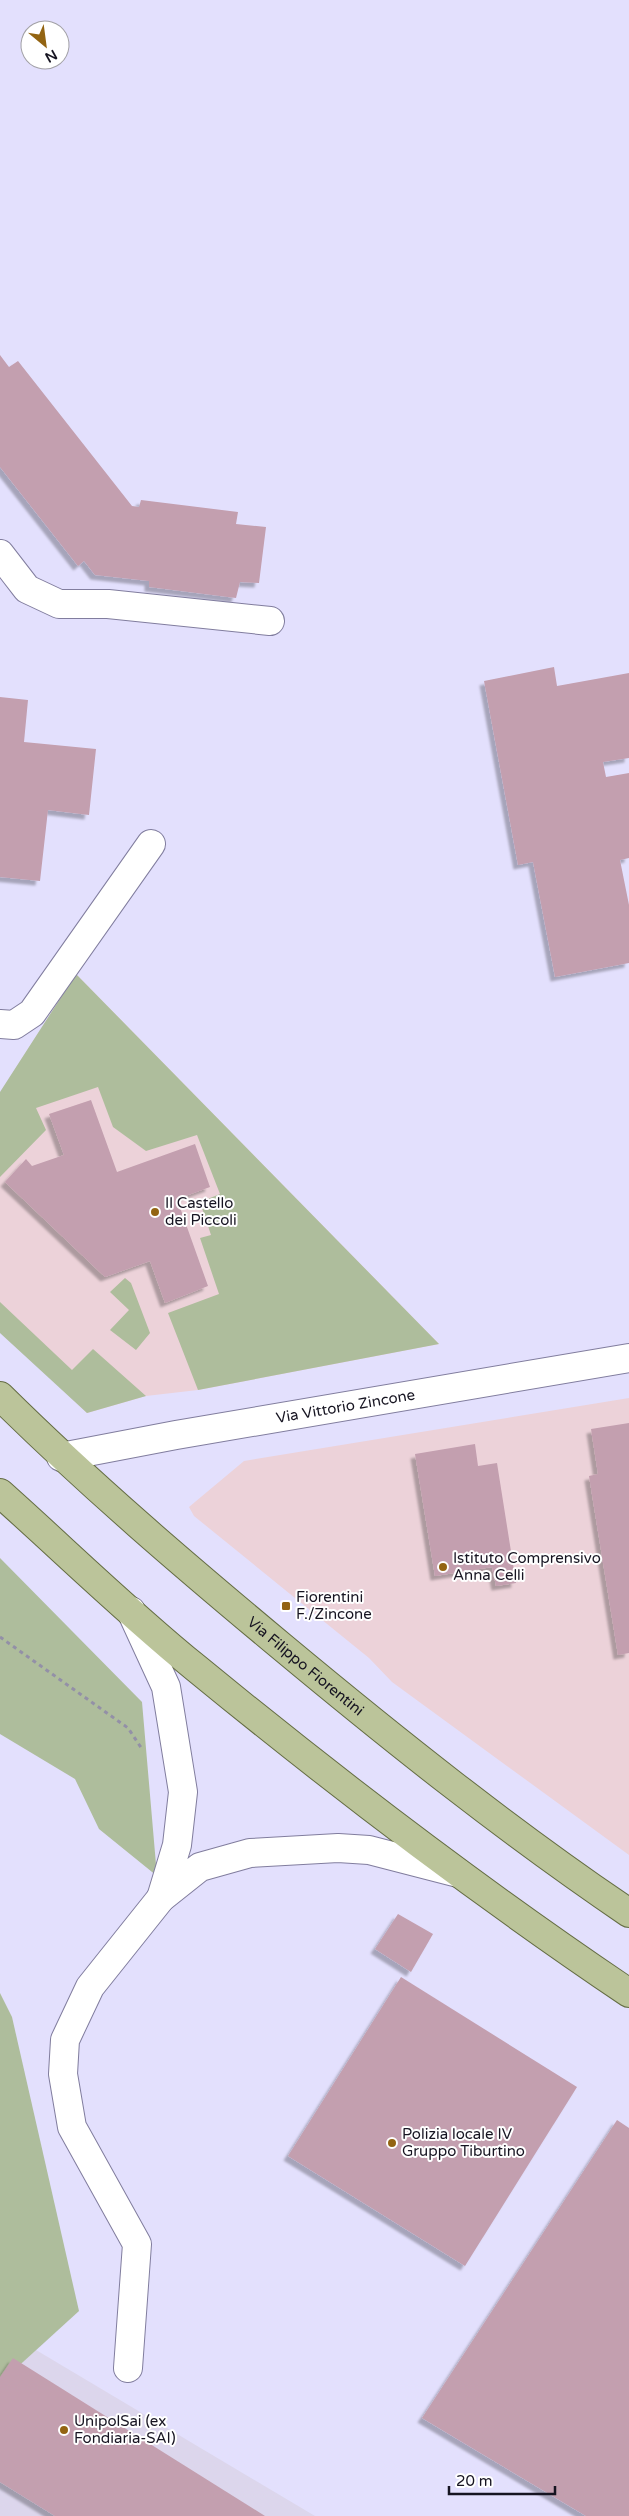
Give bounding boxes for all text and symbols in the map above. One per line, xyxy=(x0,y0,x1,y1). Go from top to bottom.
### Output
north arrow xyxy=(20,20,70,70)
text: N xyxy=(42,46,60,66)
place label: Il Castello dei Piccoli xyxy=(165,1194,237,1229)
marker: Il Castello dei Piccoli xyxy=(149,1206,161,1218)
street label: Via Vittorio Zincone xyxy=(275,1386,416,1427)
place label: Istituto Comprensivo Anna Celli xyxy=(453,1549,601,1584)
marker: Istituto Comprensivo Anna Celli xyxy=(437,1561,449,1573)
place label: Fiorentini F./Zincone xyxy=(296,1588,372,1623)
marker: Fiorentini F./Zincone xyxy=(280,1600,292,1612)
street label: Via Filippo Fiorentini xyxy=(244,1613,368,1719)
place label: Polizia locale IV Gruppo Tiburtino xyxy=(402,2125,525,2160)
marker: Polizia locale IV Gruppo Tiburtino xyxy=(386,2137,398,2149)
place label: UnipolSai (ex Fondiaria-SAI) xyxy=(74,2412,176,2447)
marker: UnipolSai (ex Fondiaria-SAI) xyxy=(58,2424,70,2436)
scale bar xyxy=(449,2464,555,2496)
text: 20 m xyxy=(456,2472,493,2490)

